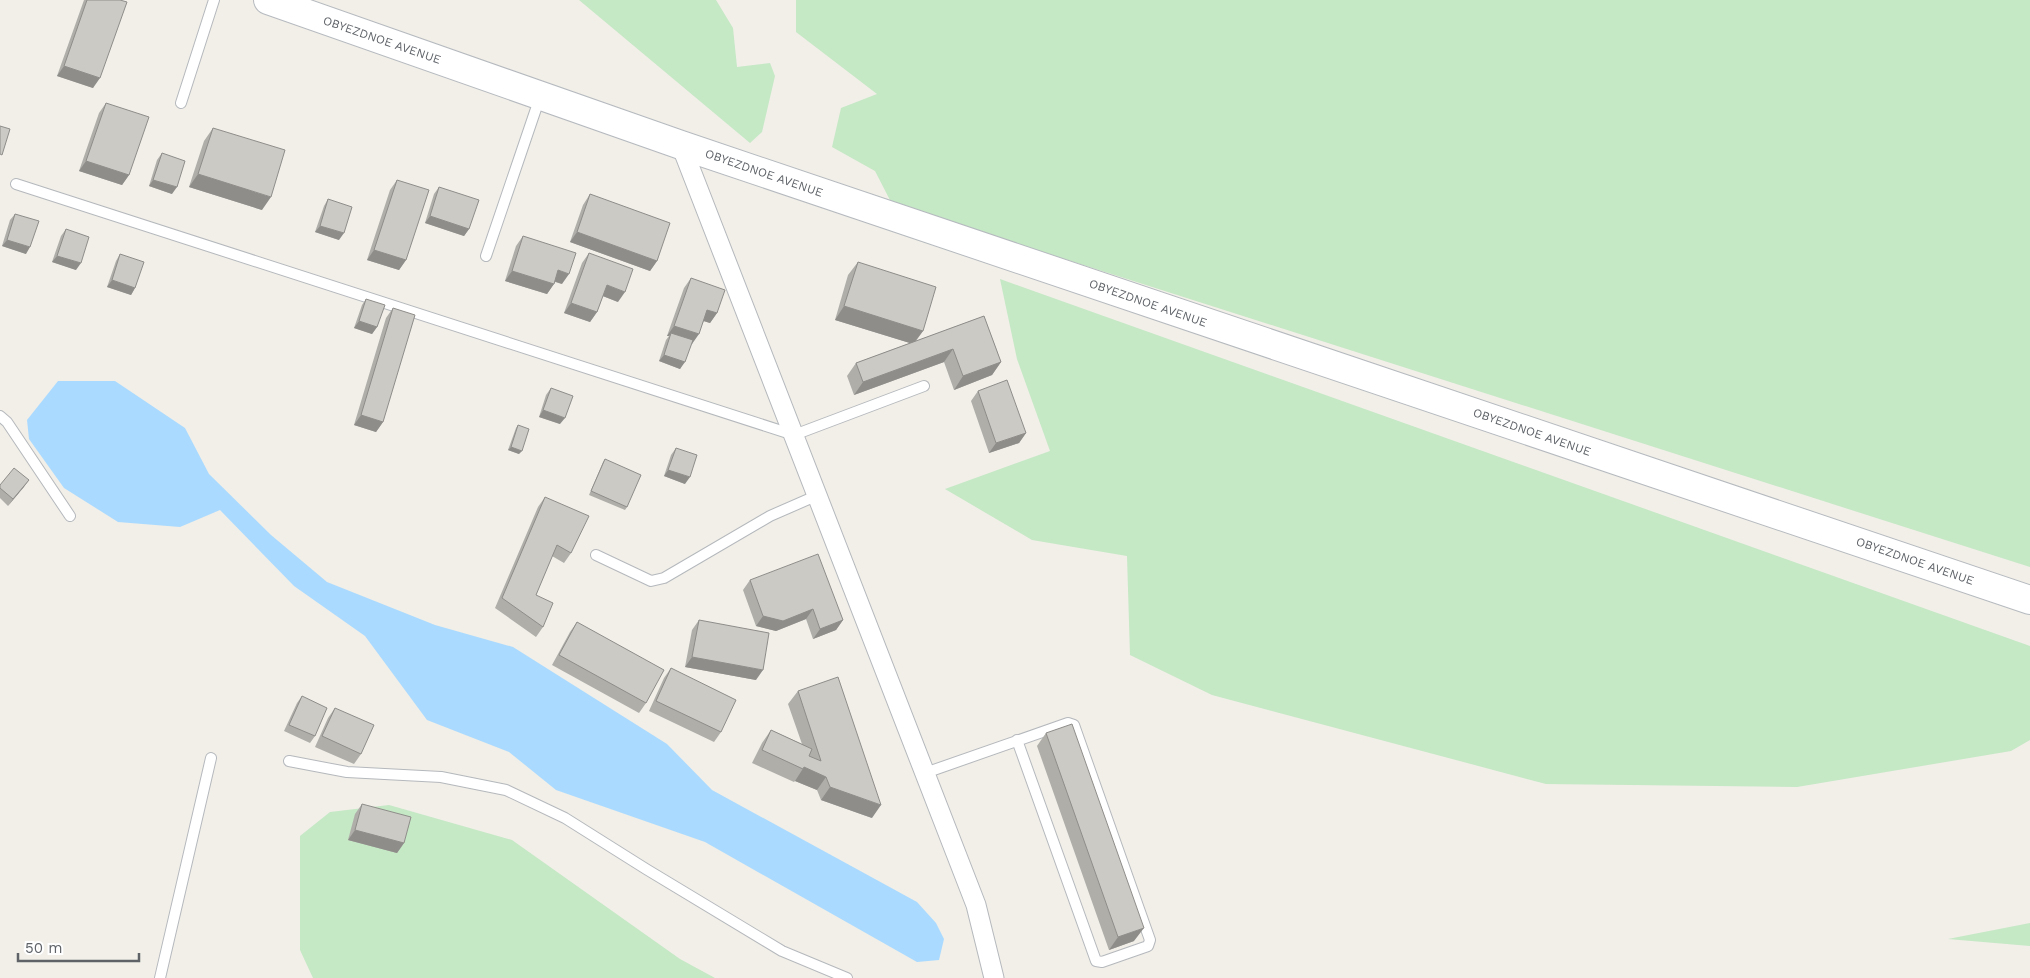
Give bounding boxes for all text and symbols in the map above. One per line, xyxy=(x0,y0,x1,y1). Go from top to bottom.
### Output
street label: OBYEZDNOE AVENUE xyxy=(321,13,443,67)
street label: OBYEZDNOE AVENUE xyxy=(703,146,825,200)
street label: OBYEZDNOE AVENUE xyxy=(1087,276,1209,330)
street label: OBYEZDNOE AVENUE xyxy=(1471,405,1593,459)
street label: OBYEZDNOE AVENUE xyxy=(1854,534,1976,588)
scale bar xyxy=(18,930,139,962)
text: 50 m xyxy=(25,939,62,957)

